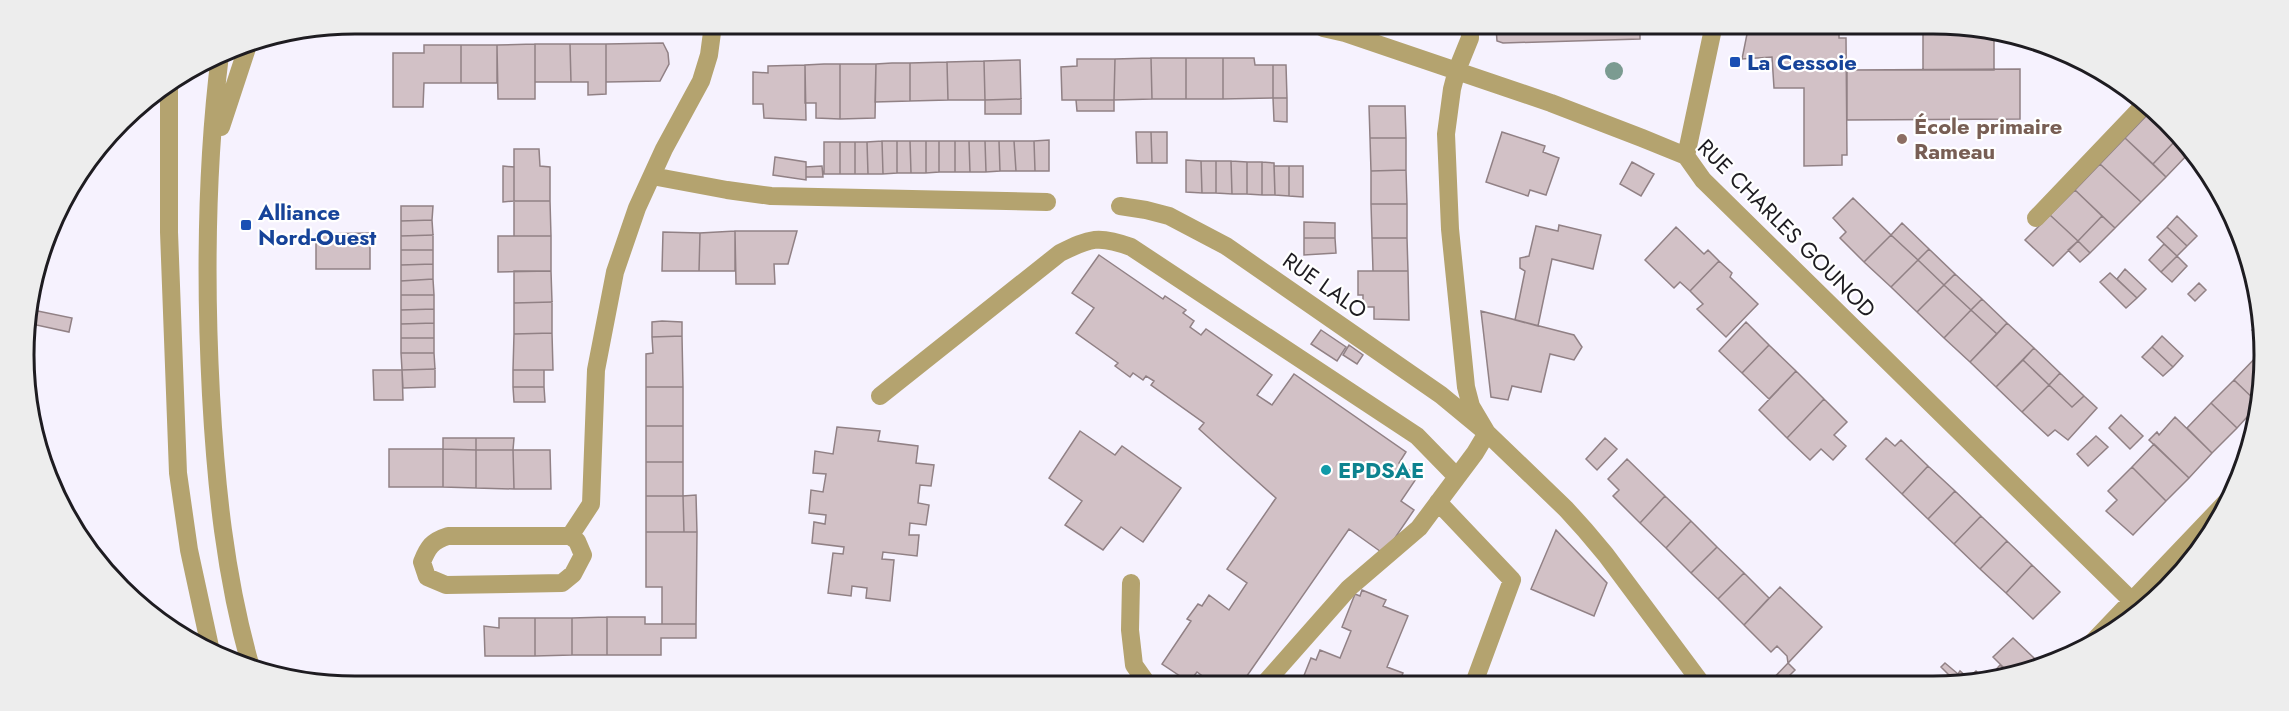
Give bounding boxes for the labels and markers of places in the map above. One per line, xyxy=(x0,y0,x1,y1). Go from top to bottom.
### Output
place label: La Cessoie xyxy=(1747,46,1857,78)
marker: La Cessoie xyxy=(1728,55,1742,69)
place label: École primaire Rameau xyxy=(1914,110,2062,167)
marker: École primaire Rameau xyxy=(1895,132,1909,146)
place label: Alliance Nord-Ouest xyxy=(257,196,376,253)
marker: Alliance Nord-Ouest xyxy=(239,218,253,232)
place label: EPDSAE xyxy=(1338,454,1424,486)
marker: EPDSAE xyxy=(1319,463,1333,477)

